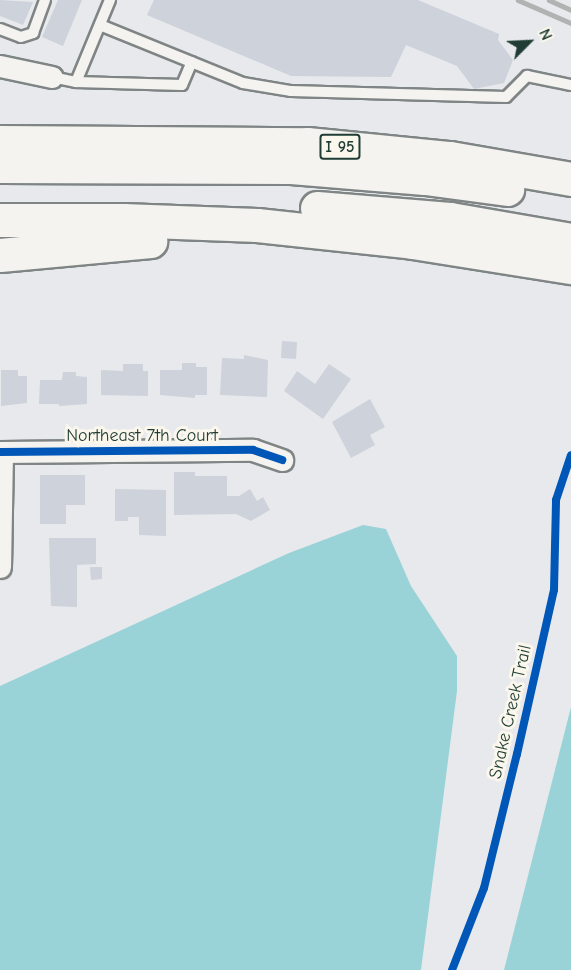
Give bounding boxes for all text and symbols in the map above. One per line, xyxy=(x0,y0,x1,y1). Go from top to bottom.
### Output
north arrow xyxy=(499,12,559,72)
text: N xyxy=(535,26,556,43)
road number: I 95 xyxy=(319,134,361,160)
street label: Northeast 7th Court xyxy=(66,425,218,447)
street label: Snake Creek Trail xyxy=(485,643,537,781)

